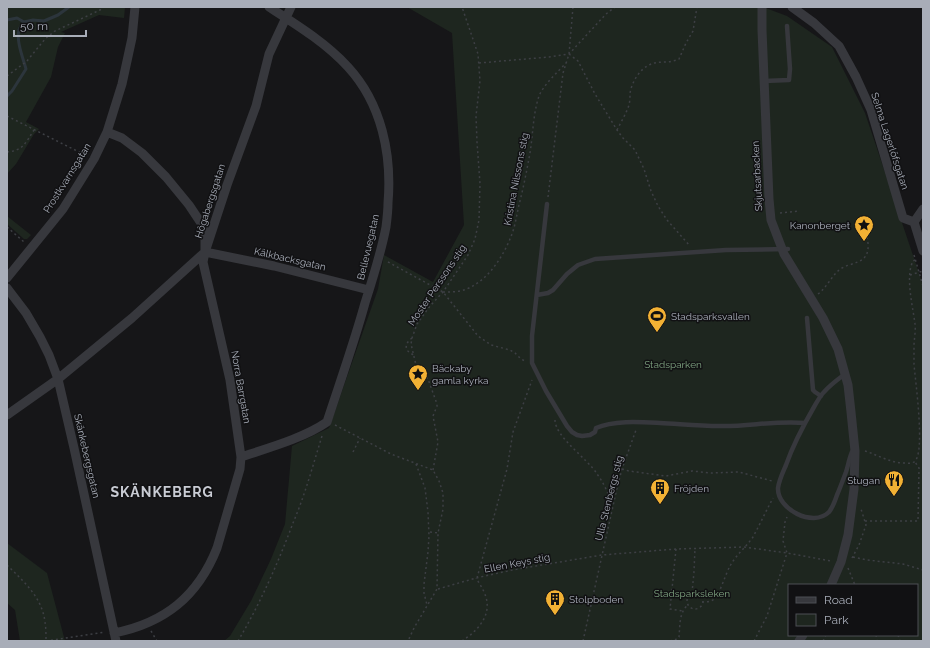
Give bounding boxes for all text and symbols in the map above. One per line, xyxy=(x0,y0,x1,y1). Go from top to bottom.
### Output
scale bar xyxy=(14,12,86,38)
text: 50 m xyxy=(20,19,48,33)
street label: Selma Lagerlöfsgatan xyxy=(869,91,911,191)
street label: Kristina Nilssons stig xyxy=(502,132,530,226)
street label: Skjutsarbacken xyxy=(750,140,764,212)
street label: Prostkvarnsgatan xyxy=(41,141,93,215)
street label: Högabergsgatan xyxy=(193,162,227,240)
street label: Bellevuegatan xyxy=(355,213,381,281)
place icon: Kanonberget xyxy=(853,214,875,242)
place label: Kanonberget xyxy=(790,220,851,231)
street label: Moster Perssons stig xyxy=(406,242,468,328)
street label: Kälkbacksgatan xyxy=(253,245,327,273)
sports icon: Stadsparksvallen xyxy=(646,305,668,333)
place label: Stadsparksvallen xyxy=(671,311,750,322)
street label: Norra Barrgatan xyxy=(229,350,253,424)
park label: Stadsparken xyxy=(644,359,702,370)
place icon: Bäckaby gamla kyrka xyxy=(407,363,429,391)
place label: Bäckaby gamla kyrka xyxy=(432,363,489,386)
street label: Skänkebergsgatan xyxy=(72,413,102,499)
street label: Ulla Stenbergs stig xyxy=(593,454,625,542)
restaurant icon: Stugan xyxy=(883,469,905,497)
place label: Stugan xyxy=(847,475,880,486)
building icon: Fröjden xyxy=(649,477,671,505)
district label: SKÄNKEBERG xyxy=(110,483,214,500)
place label: Fröjden xyxy=(674,483,709,494)
street label: Ellen Keys stig xyxy=(483,551,551,575)
legend xyxy=(788,584,918,636)
building icon: Stolpboden xyxy=(544,588,566,616)
park label: Stadsparksleken xyxy=(654,588,730,599)
text: Road xyxy=(824,593,853,607)
place label: Stolpboden xyxy=(569,594,623,605)
text: Park xyxy=(824,613,849,627)

